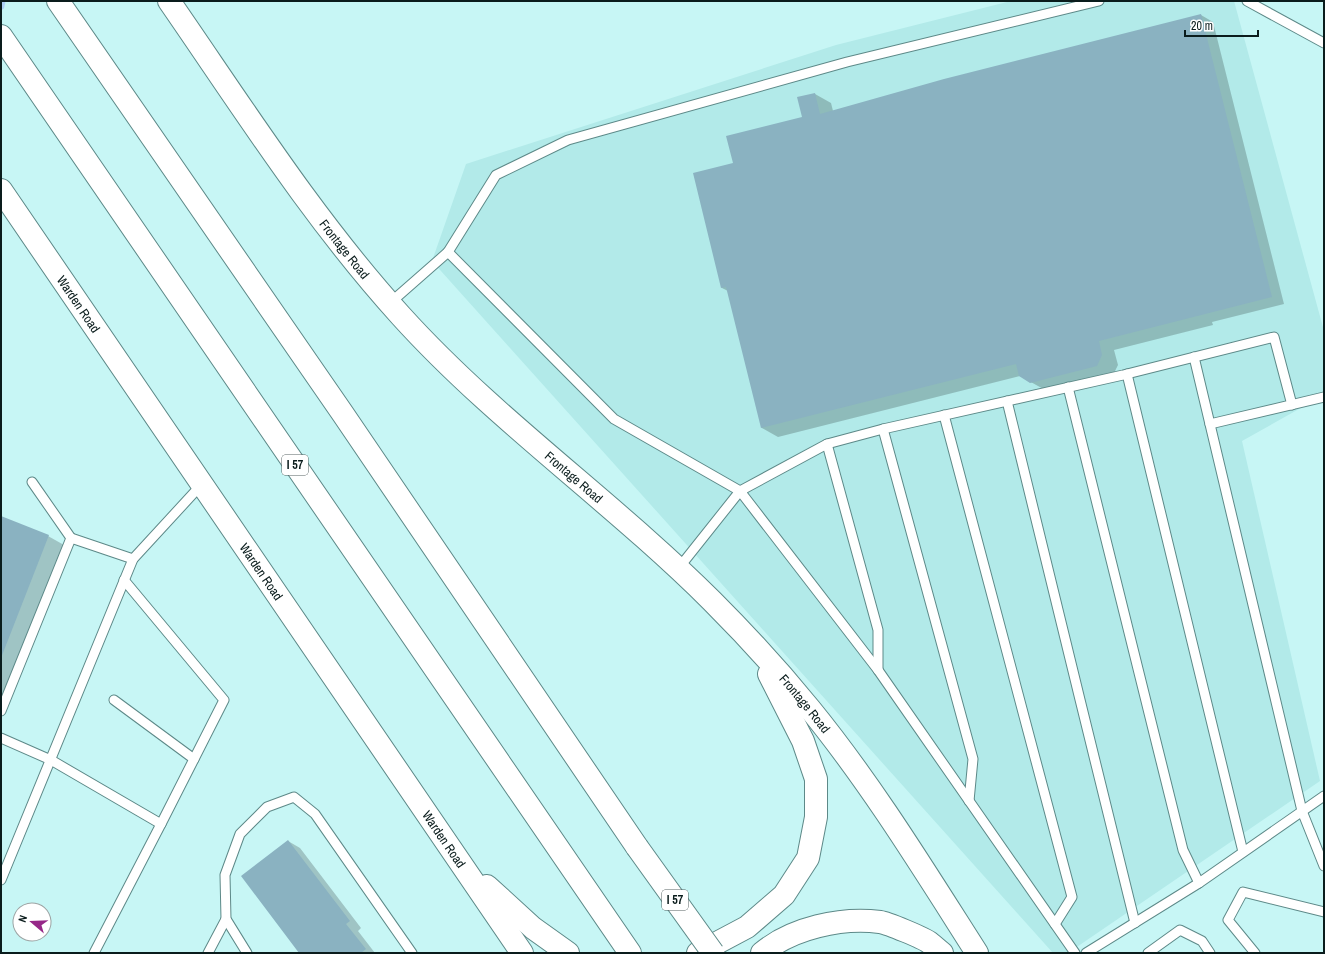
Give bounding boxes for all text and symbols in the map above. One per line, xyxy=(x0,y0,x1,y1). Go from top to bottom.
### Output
scale bar xyxy=(1185,12,1258,38)
text: 20 m xyxy=(1191,18,1213,34)
street label: Frontage Road xyxy=(316,216,373,283)
street label: Warden Road xyxy=(53,272,104,336)
street label: Frontage Road xyxy=(541,448,606,507)
road number: I 57 xyxy=(282,455,308,475)
street label: Warden Road xyxy=(236,540,287,604)
street label: Frontage Road xyxy=(775,671,834,737)
street label: Warden Road xyxy=(418,808,469,871)
road number: I 57 xyxy=(662,890,688,910)
north arrow xyxy=(12,902,52,942)
text: N xyxy=(15,913,30,924)

